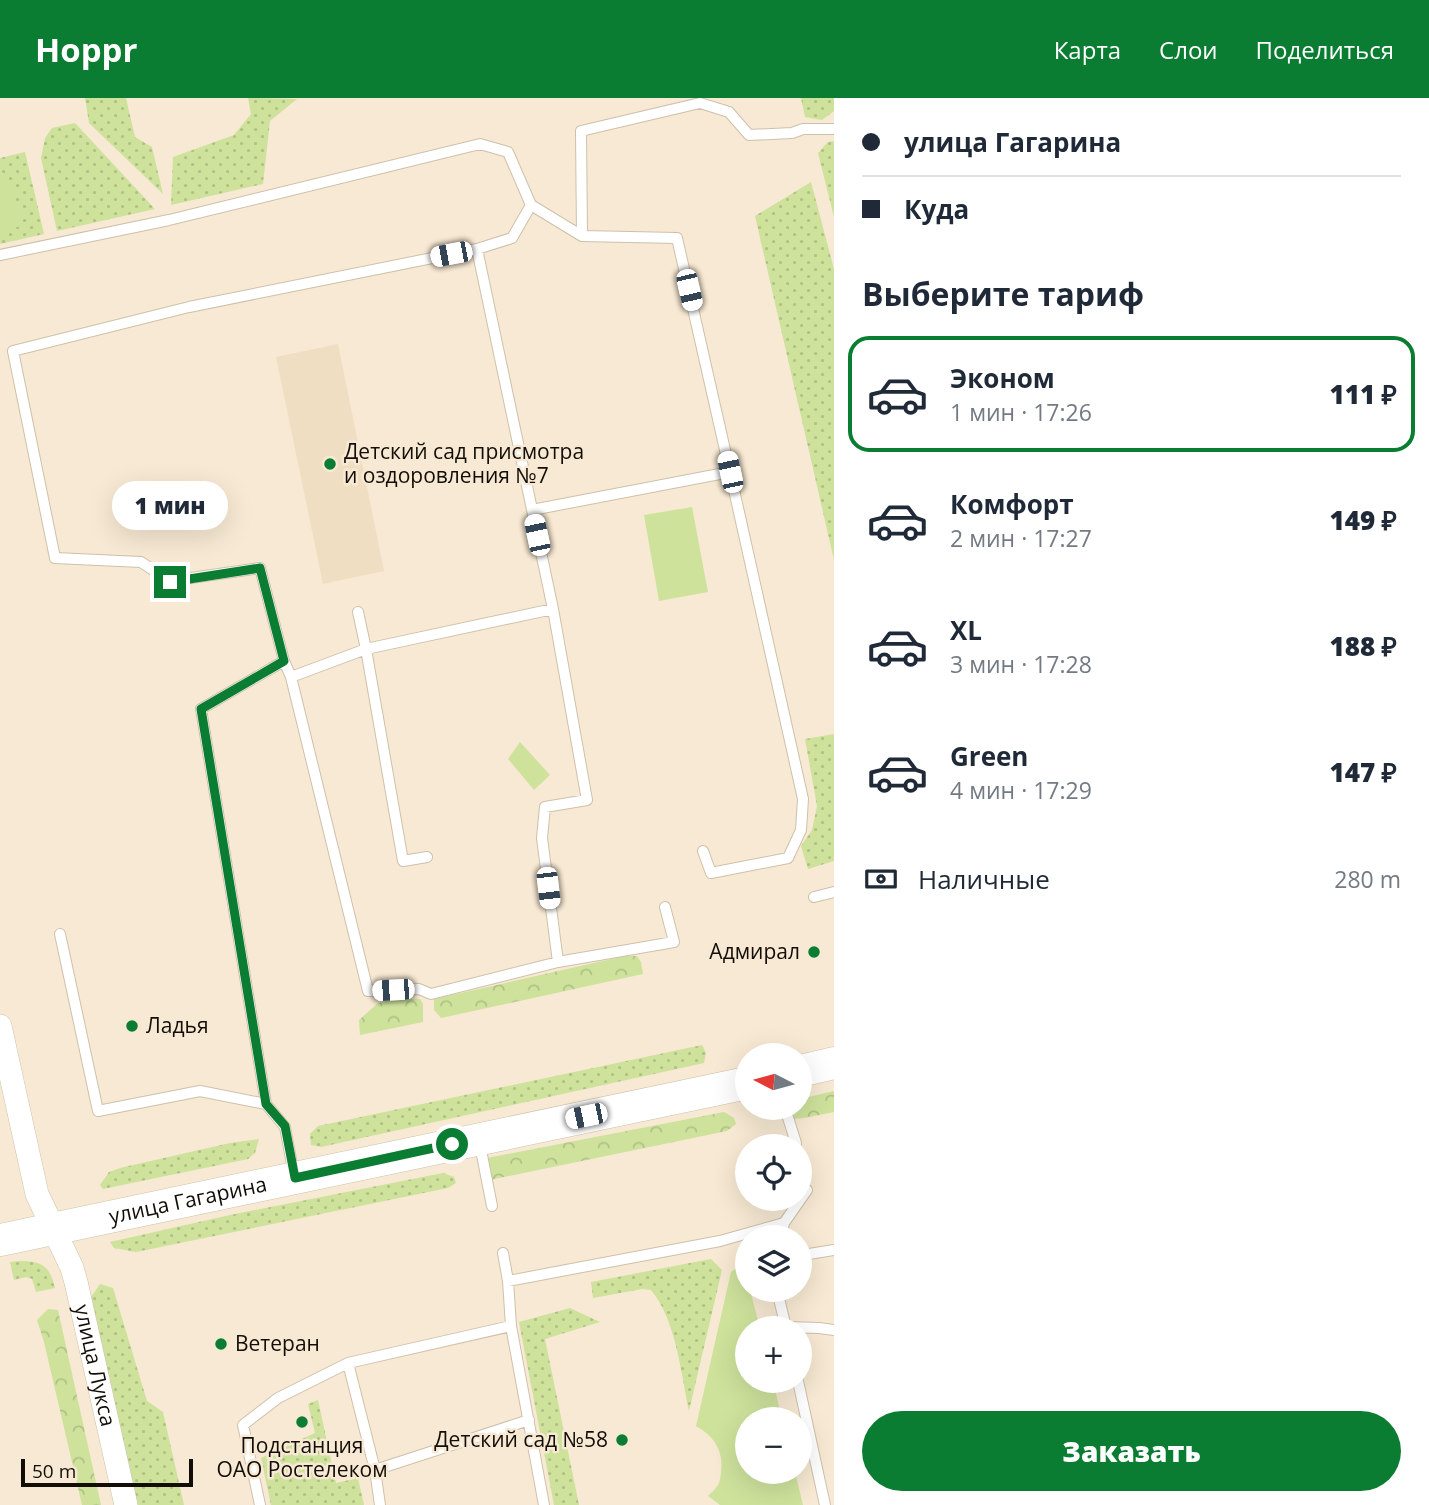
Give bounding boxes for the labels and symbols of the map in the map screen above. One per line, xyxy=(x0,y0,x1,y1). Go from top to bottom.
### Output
car xyxy=(429,240,474,268)
car xyxy=(675,267,704,313)
place label: Детский сад присмотра и оздоровления №7 xyxy=(344,437,584,489)
car xyxy=(716,449,745,495)
marker: Детский сад присмотра и оздоровления №7 xyxy=(322,456,338,472)
callout: 1 мин xyxy=(112,480,228,530)
car xyxy=(523,512,552,558)
route end xyxy=(154,566,186,598)
car xyxy=(536,866,561,910)
place label: Адмирал xyxy=(709,937,800,965)
marker: Адмирал xyxy=(806,944,822,960)
car xyxy=(372,978,415,1002)
place label: Ладья xyxy=(146,1011,209,1039)
marker: Ладья xyxy=(124,1018,140,1034)
north arrow xyxy=(735,1043,812,1120)
car xyxy=(564,1101,609,1131)
route start xyxy=(436,1128,468,1160)
street label: улица Гагарина xyxy=(106,1169,269,1230)
street label: улица Лукса xyxy=(68,1302,123,1429)
place label: Ветеран xyxy=(235,1329,320,1357)
marker: Ветеран xyxy=(213,1336,229,1352)
marker: Подстанция ОАО Ростелеком xyxy=(294,1414,310,1430)
place label: Детский сад №58 xyxy=(434,1425,608,1453)
place label: Подстанция ОАО Ростелеком xyxy=(216,1431,388,1483)
marker: Детский сад №58 xyxy=(614,1432,630,1448)
scale bar xyxy=(21,1456,192,1488)

